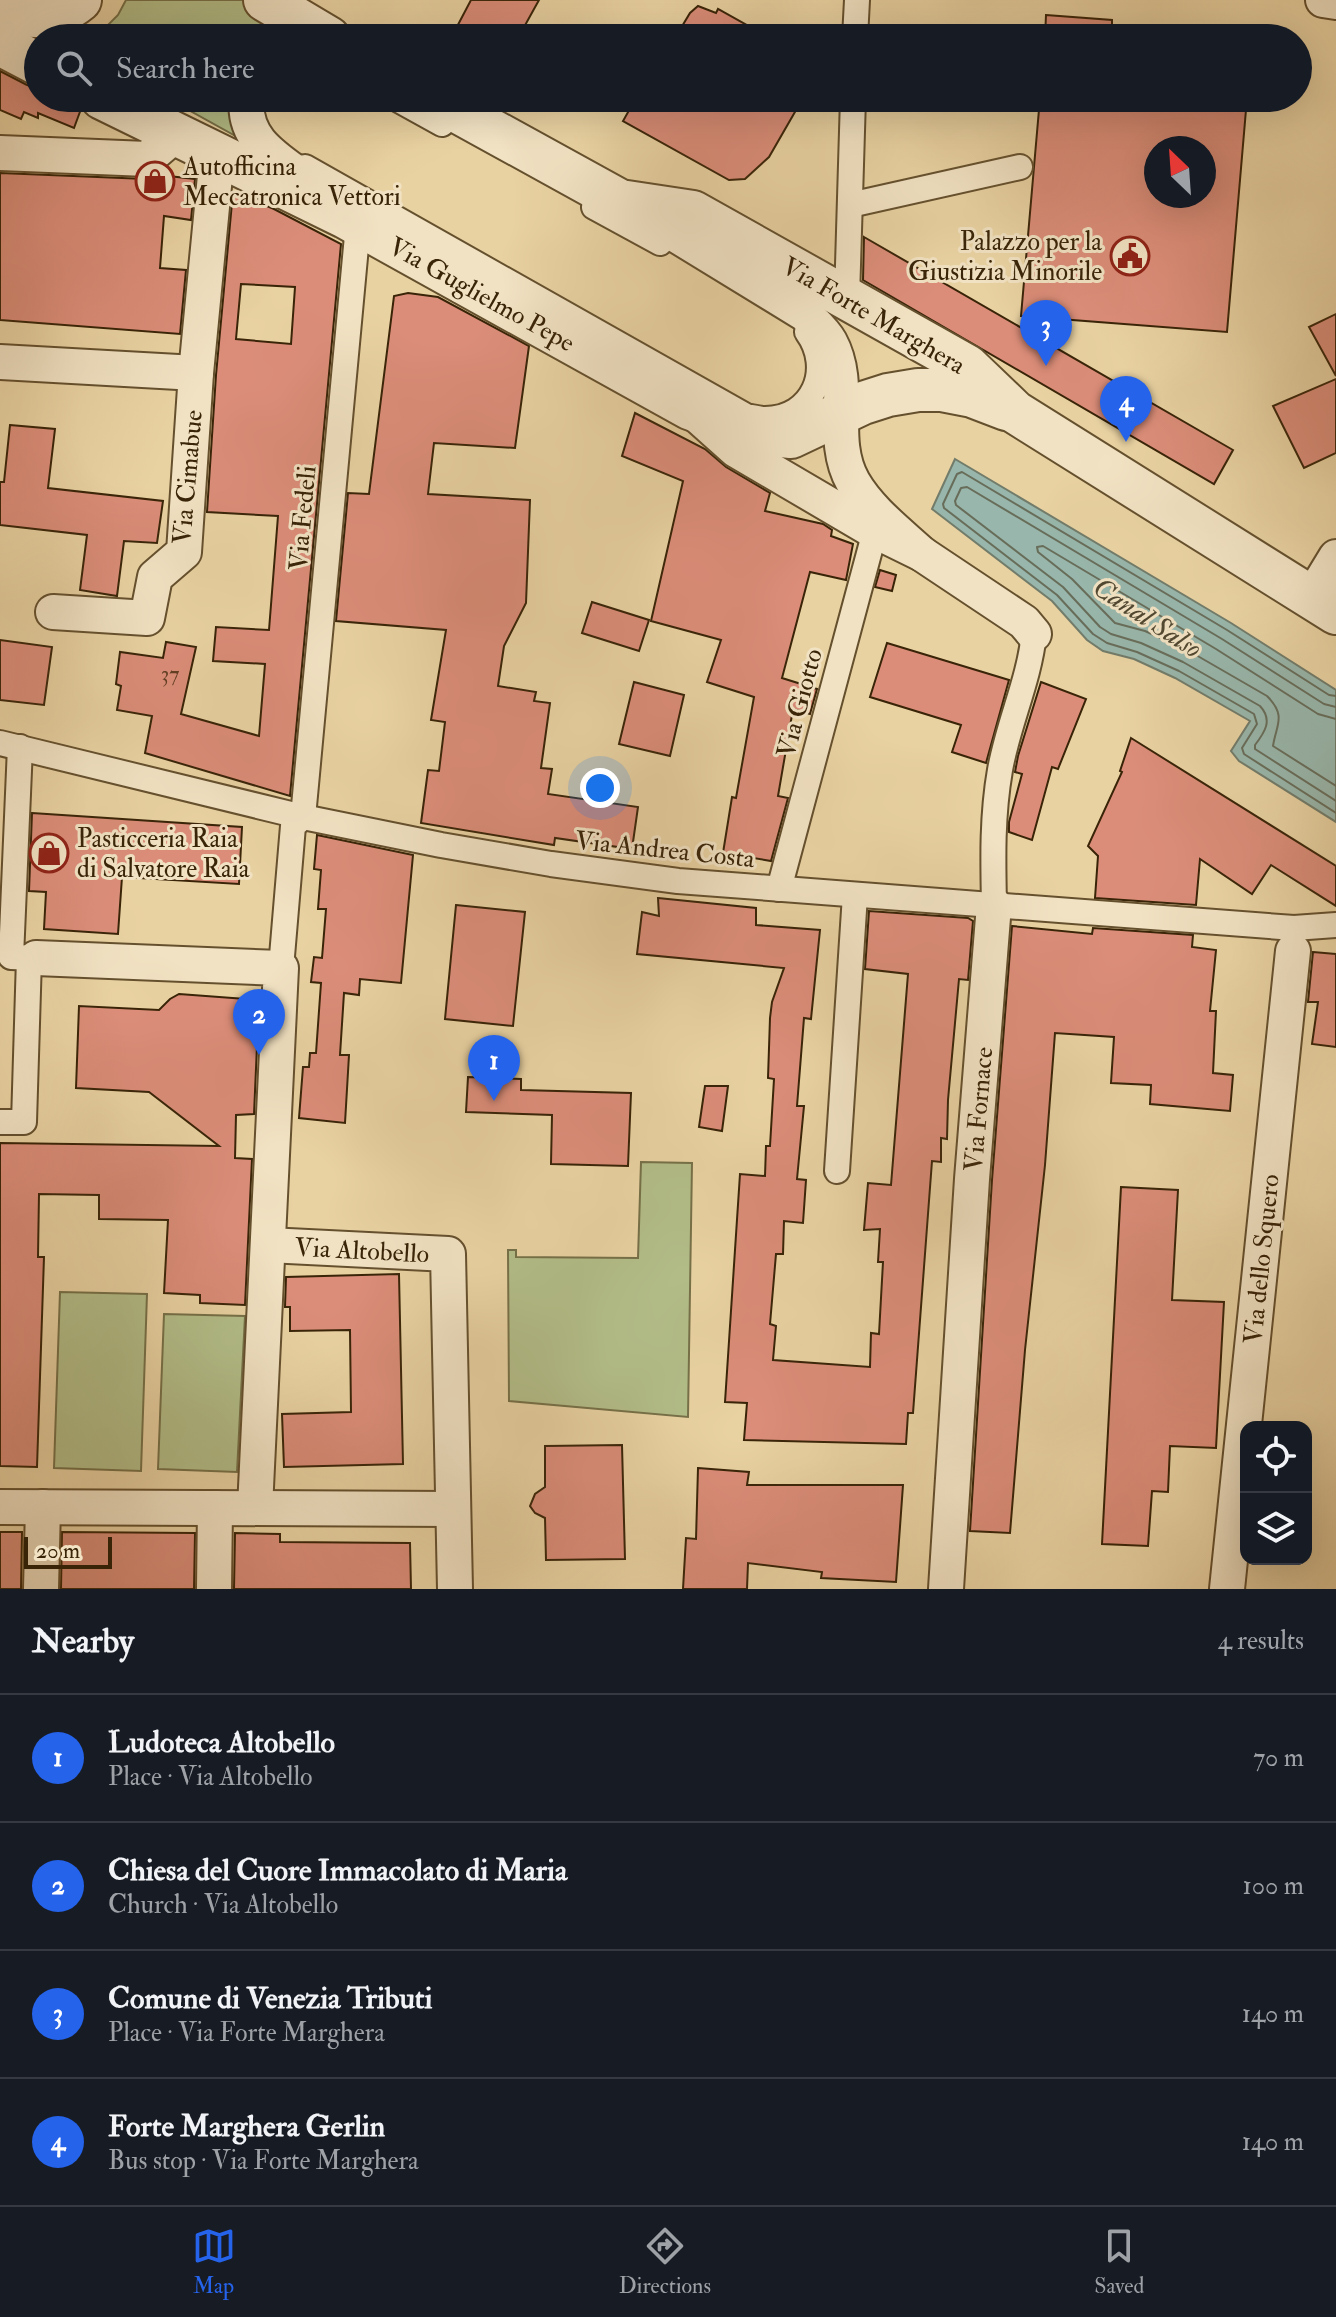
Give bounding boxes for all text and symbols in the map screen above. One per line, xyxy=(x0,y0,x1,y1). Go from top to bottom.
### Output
search box xyxy=(24,24,1312,112)
icon: search xyxy=(52,46,96,90)
text: Search here xyxy=(116,50,255,87)
north arrow xyxy=(1144,136,1216,208)
place label: Autofficina Meccatronica Vettori xyxy=(182,151,401,213)
shop icon: Autofficina Meccatronica Vettori xyxy=(134,160,176,202)
place label: Palazzo per la Giustizia Minorile xyxy=(908,226,1102,288)
street label: Via Guglielmo Pepe xyxy=(382,230,580,360)
public building icon: Palazzo per la Giustizia Minorile xyxy=(1109,235,1151,277)
street label: Via Forte Marghera xyxy=(776,250,971,382)
pin: 3 xyxy=(1020,300,1072,366)
pin: 4 xyxy=(1100,376,1152,442)
street label: Via Cimabue xyxy=(166,408,210,546)
street label: Via Fedeli xyxy=(282,464,324,572)
water label: Canal Salso xyxy=(1086,570,1208,666)
street label: Via Giotto xyxy=(770,645,830,761)
house number: 37 xyxy=(161,660,179,688)
your location xyxy=(580,768,620,808)
place label: Pasticceria Raia di Salvatore Raia xyxy=(77,823,250,885)
street label: Via Andrea Costa xyxy=(574,825,757,875)
shop icon: Pasticceria Raia di Salvatore Raia xyxy=(28,832,70,874)
pin: 2 xyxy=(233,989,285,1055)
pin: 1 xyxy=(468,1035,520,1101)
street label: Via Fornace xyxy=(958,1045,1000,1173)
street label: Via dello Squero xyxy=(1237,1173,1287,1346)
street label: Via Altobello xyxy=(294,1231,430,1270)
map controls xyxy=(1240,1421,1312,1565)
button: locate xyxy=(1240,1421,1312,1493)
button: layers xyxy=(1240,1493,1312,1565)
scale bar xyxy=(24,1533,112,1569)
text: 20 m xyxy=(36,1537,80,1565)
text: Nearby xyxy=(32,1620,134,1663)
text: 4 results xyxy=(1218,1625,1304,1657)
text: Ludoteca Altobello xyxy=(108,1724,335,1761)
text: 1 xyxy=(53,1742,63,1774)
text: 70 m xyxy=(1253,1742,1304,1774)
text: Place · Via Altobello xyxy=(108,1761,313,1793)
text: Chiesa del Cuore Immacolato di Maria xyxy=(108,1852,567,1889)
text: 2 xyxy=(51,1870,65,1902)
text: 100 m xyxy=(1243,1870,1304,1902)
text: Church · Via Altobello xyxy=(108,1889,338,1921)
text: Comune di Venezia Tributi xyxy=(108,1980,433,2017)
text: 3 xyxy=(53,1998,63,2030)
text: 140 m xyxy=(1242,1998,1304,2030)
text: Place · Via Forte Marghera xyxy=(108,2017,385,2049)
text: Forte Marghera Gerlin xyxy=(108,2108,385,2145)
text: 4 xyxy=(51,2126,65,2158)
text: 140 m xyxy=(1242,2126,1304,2158)
text: Bus stop · Via Forte Marghera xyxy=(108,2145,419,2177)
tab: Map xyxy=(192,2224,236,2300)
tab: Directions xyxy=(619,2224,711,2300)
tab: Saved xyxy=(1094,2224,1144,2300)

